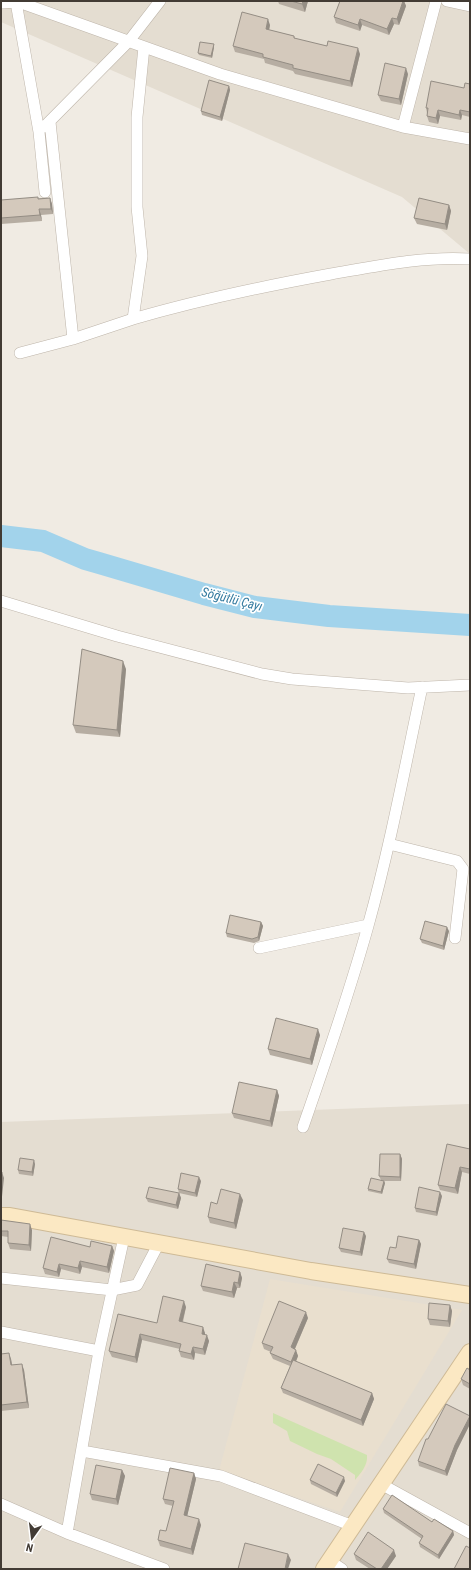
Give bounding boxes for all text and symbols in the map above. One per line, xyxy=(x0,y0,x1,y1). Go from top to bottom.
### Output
water label: Söğütlü Çayı xyxy=(200,584,264,614)
north arrow xyxy=(12,1518,52,1558)
text: N xyxy=(25,1540,35,1554)

